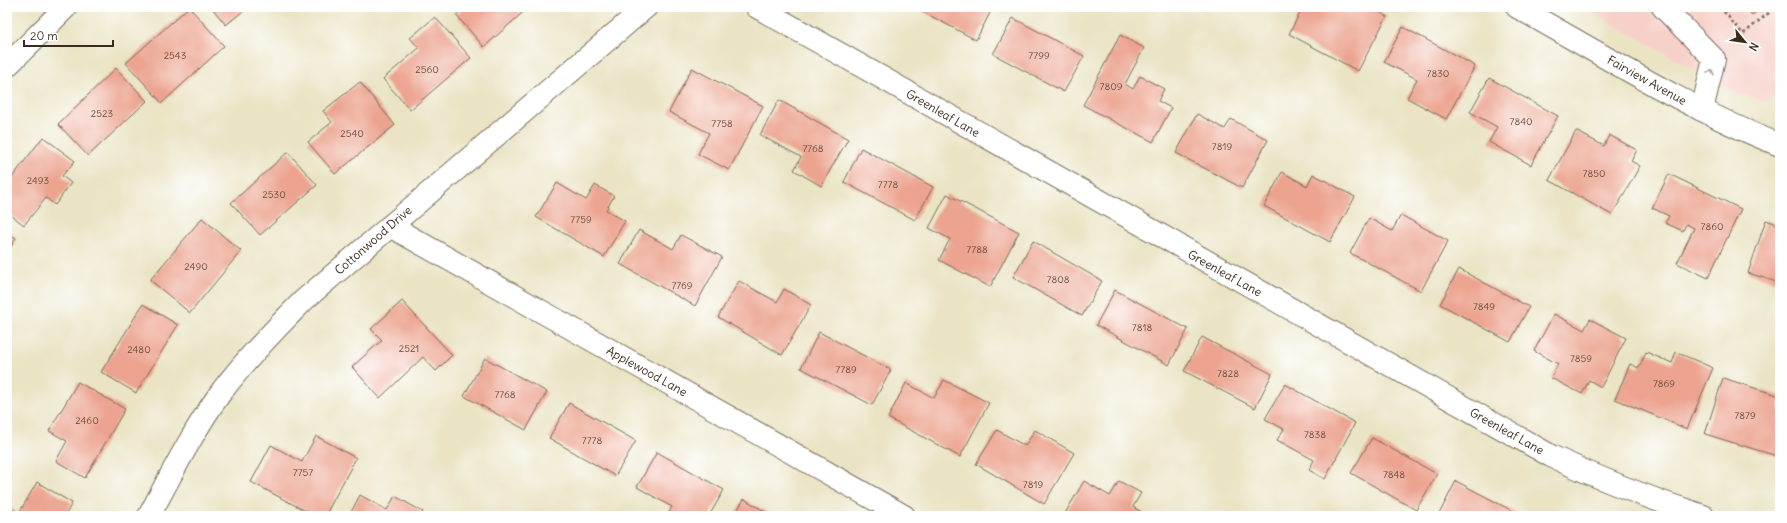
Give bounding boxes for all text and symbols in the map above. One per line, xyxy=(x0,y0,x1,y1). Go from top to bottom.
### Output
scale bar xyxy=(24,22,113,48)
north arrow xyxy=(1725,22,1765,62)
text: 20 m xyxy=(30,28,58,43)
text: N xyxy=(1746,40,1762,54)
house number: 2543 xyxy=(164,49,187,62)
house number: 7799 xyxy=(1028,49,1050,62)
street label: Fairview Avenue xyxy=(1605,52,1689,108)
house number: 2560 xyxy=(415,63,439,76)
house number: 7830 xyxy=(1427,67,1449,80)
one-way arrow xyxy=(1707,69,1715,75)
house number: 7809 xyxy=(1100,80,1123,93)
street label: Greenleaf Lane xyxy=(903,86,983,140)
house number: 2523 xyxy=(91,107,114,120)
house number: 7840 xyxy=(1509,115,1533,128)
house number: 7758 xyxy=(711,117,733,130)
house number: 2540 xyxy=(340,127,364,140)
house number: 7819 xyxy=(1212,140,1232,153)
house number: 7768 xyxy=(802,142,824,155)
house number: 7850 xyxy=(1583,167,1606,180)
house number: 2493 xyxy=(27,174,50,187)
house number: 7778 xyxy=(878,178,898,191)
house number: 2530 xyxy=(262,188,286,201)
street label: Cottonwood Drive xyxy=(331,202,415,278)
house number: 7759 xyxy=(570,213,592,226)
house number: 7860 xyxy=(1700,220,1724,233)
house number: 7788 xyxy=(966,243,988,256)
street label: Greenleaf Lane xyxy=(1185,246,1265,300)
house number: 2490 xyxy=(184,260,208,273)
house number: 7808 xyxy=(1047,273,1070,286)
house number: 7769 xyxy=(671,279,693,292)
house number: 7849 xyxy=(1473,300,1495,313)
house number: 7818 xyxy=(1132,321,1152,334)
house number: 2521 xyxy=(399,342,419,355)
house number: 2480 xyxy=(127,343,151,356)
street label: Applewood Lane xyxy=(604,343,690,399)
house number: 7859 xyxy=(1570,352,1592,365)
house number: 7789 xyxy=(835,363,857,376)
house number: 7828 xyxy=(1217,367,1239,380)
house number: 7869 xyxy=(1653,377,1675,390)
house number: 7768 xyxy=(494,388,516,401)
street label: Greenleaf Lane xyxy=(1467,404,1547,458)
house number: 7879 xyxy=(1734,409,1756,422)
house number: 2460 xyxy=(75,414,99,427)
house number: 7838 xyxy=(1304,428,1326,441)
house number: 7778 xyxy=(582,434,602,447)
house number: 7757 xyxy=(293,466,313,479)
house number: 7848 xyxy=(1383,468,1405,481)
house number: 7819 xyxy=(1023,478,1043,491)

